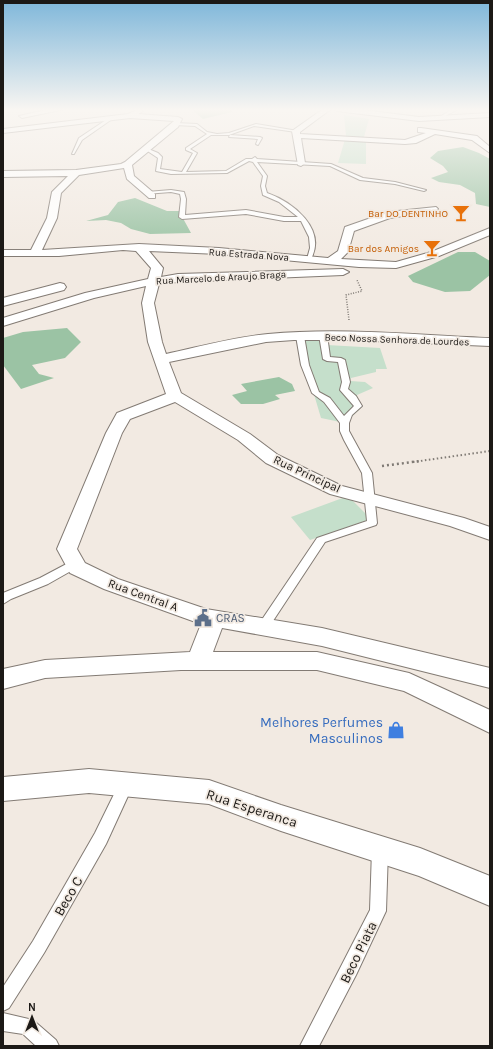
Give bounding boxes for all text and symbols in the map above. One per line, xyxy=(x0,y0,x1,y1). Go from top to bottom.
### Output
bar icon: Bar DO DENTINHO xyxy=(451,203,471,223)
place label: Bar DO DENTINHO xyxy=(368,208,448,220)
bar icon: Bar dos Amigos xyxy=(422,238,442,258)
place label: Bar dos Amigos xyxy=(348,243,419,255)
street label: Rua Estrada Nova xyxy=(208,246,289,264)
street label: Rua Marcelo de Araujo Braga xyxy=(156,269,286,287)
street label: Beco Nossa Senhora de Lourdes xyxy=(324,331,470,349)
street label: Rua Principal xyxy=(271,452,343,496)
street label: Rua Central A xyxy=(106,576,180,614)
public building icon: CRAS xyxy=(193,608,213,628)
place label: CRAS xyxy=(216,611,245,625)
place label: Melhores Perfumes Masculinos xyxy=(260,714,383,747)
shop icon: Melhores Perfumes Masculinos xyxy=(386,720,406,740)
street label: Rua Esperanca xyxy=(204,786,300,831)
street label: Beco C xyxy=(50,874,86,919)
street label: Beco Piata xyxy=(336,919,381,986)
north arrow xyxy=(12,997,52,1037)
text: N xyxy=(28,1001,36,1014)

